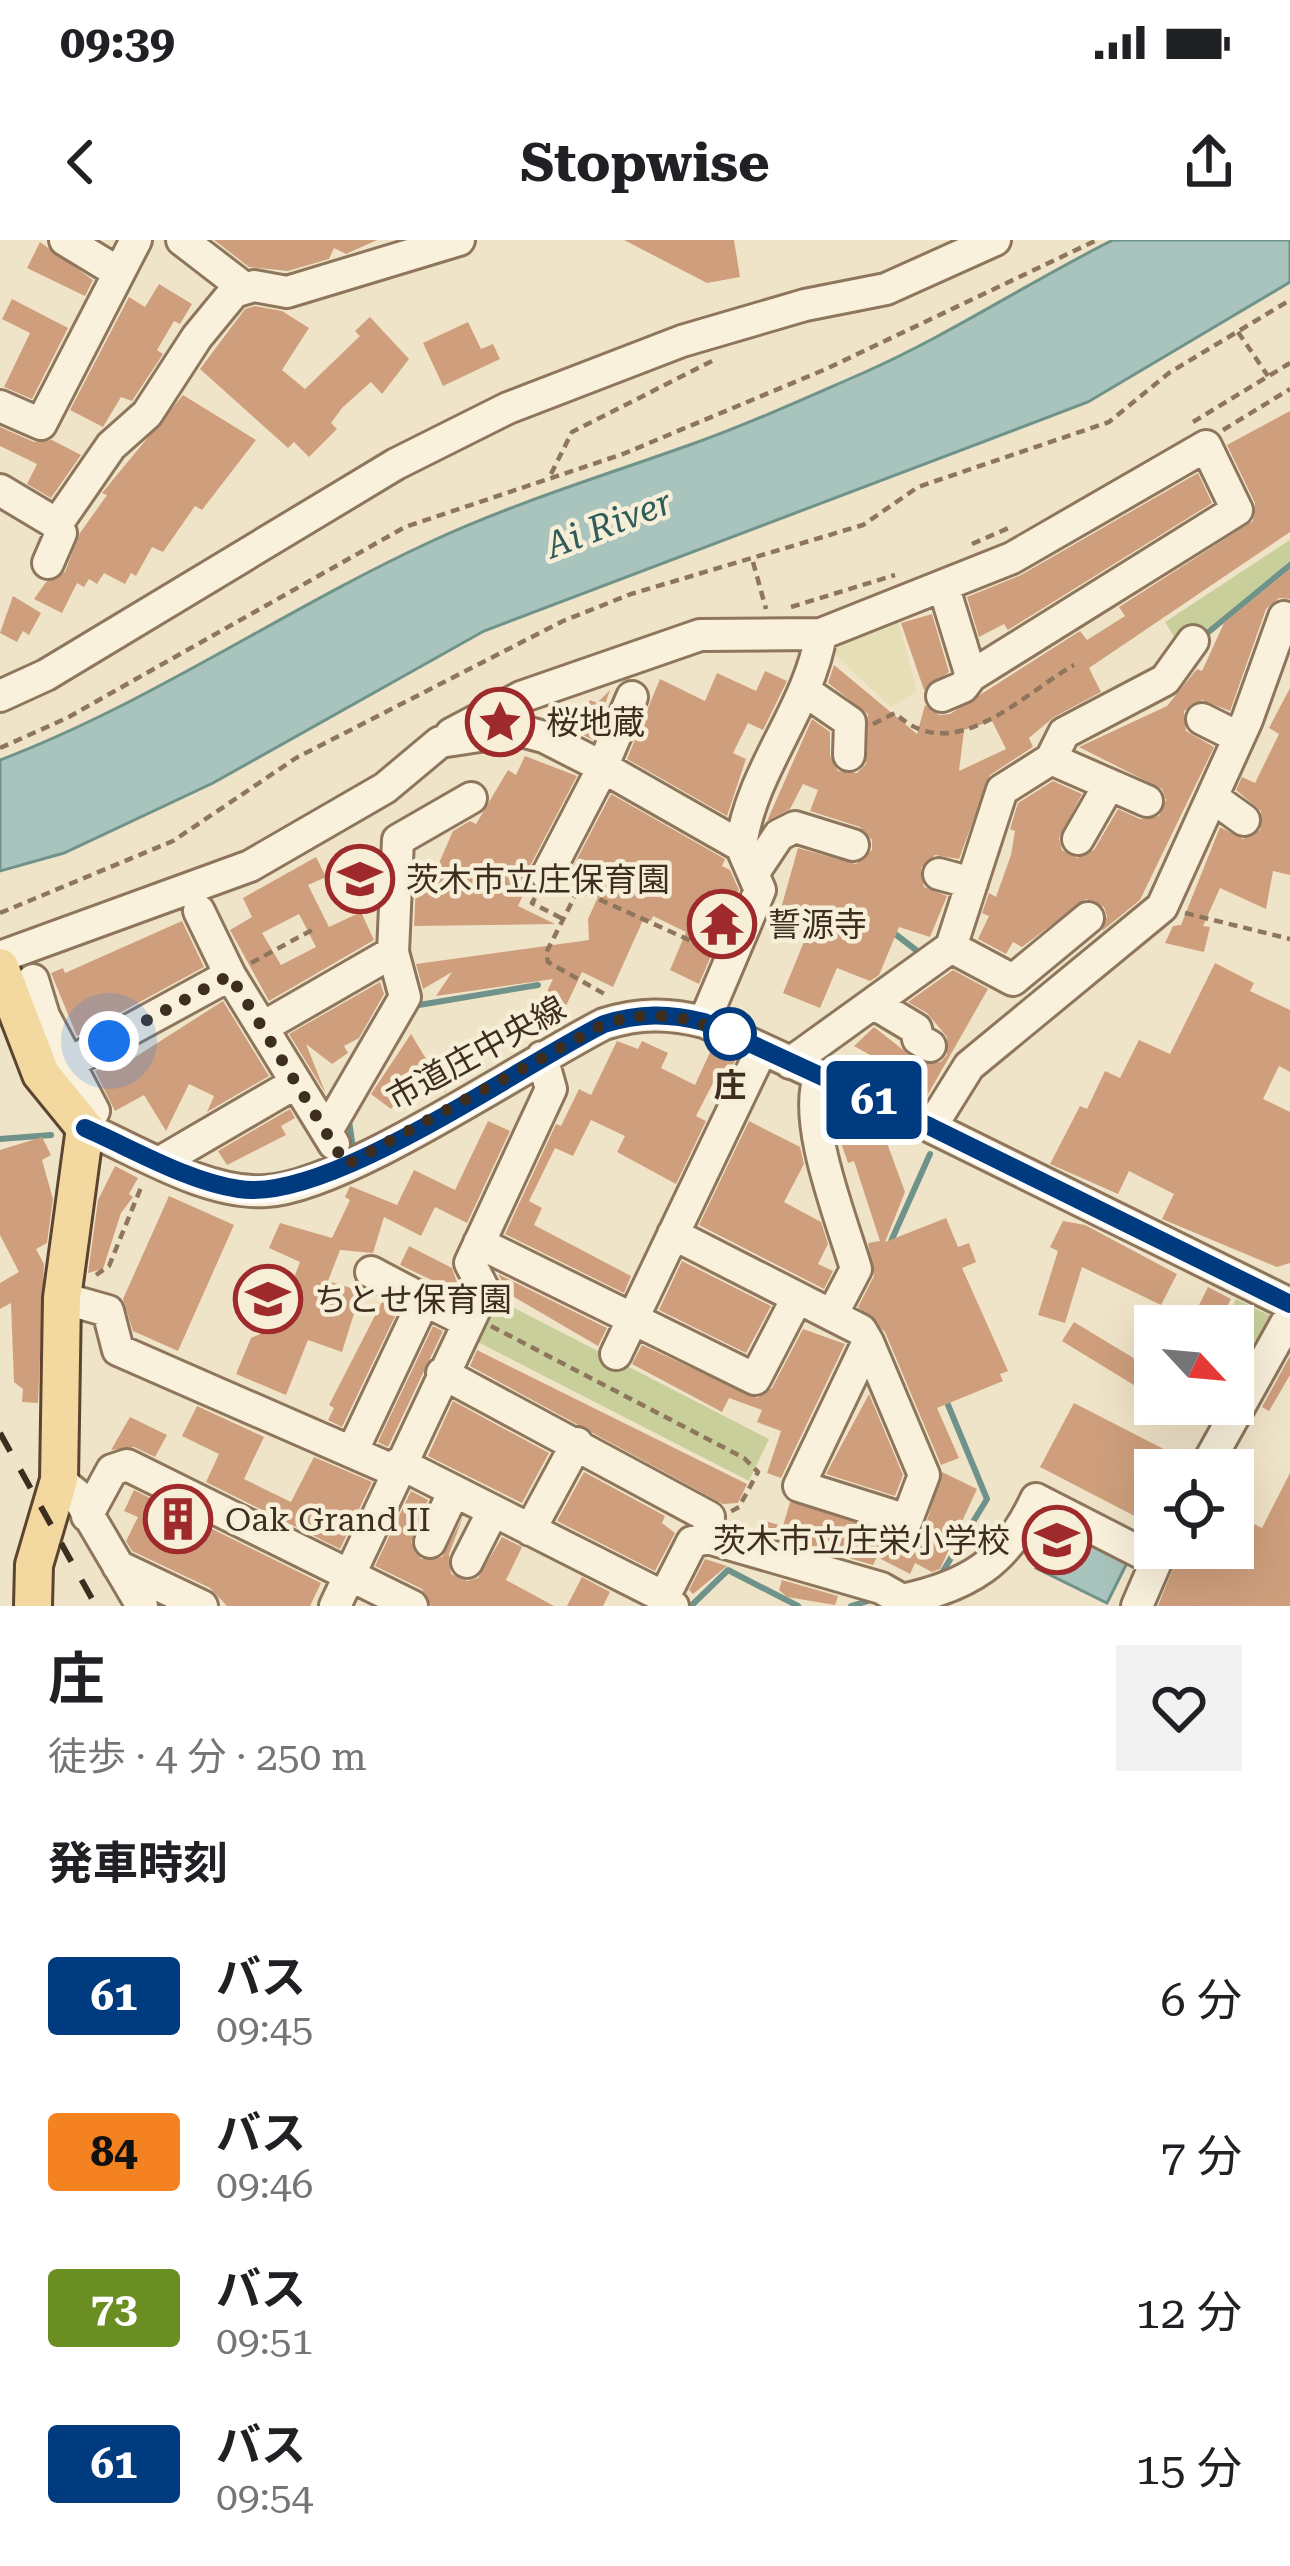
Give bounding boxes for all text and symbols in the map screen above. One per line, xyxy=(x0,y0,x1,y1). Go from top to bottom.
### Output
text: 09:39 xyxy=(60,16,175,69)
icon: back xyxy=(48,129,114,195)
icon: share xyxy=(1176,129,1242,195)
text: Stopwise xyxy=(520,131,770,194)
water label: Ai River xyxy=(538,481,678,568)
place icon: 桜地蔵 xyxy=(465,687,535,757)
place label: 桜地蔵 xyxy=(546,703,645,742)
school or university icon: 茨木市立庄保育園 xyxy=(325,844,395,914)
place label: 茨木市立庄保育園 xyxy=(406,860,670,899)
temple icon: 誓源寺 xyxy=(687,889,757,959)
place label: 誓源寺 xyxy=(768,905,867,944)
street label: 市道庄中央線 xyxy=(380,988,572,1118)
marker: 庄 xyxy=(705,1009,755,1059)
your location xyxy=(79,1011,139,1071)
line badge: 61 xyxy=(820,1061,928,1139)
place label: 庄 xyxy=(714,1066,747,1105)
text: 61 xyxy=(850,1075,898,1124)
school or university icon: ちとせ保育園 xyxy=(233,1264,303,1334)
place label: ちとせ保育園 xyxy=(314,1280,512,1319)
north arrow xyxy=(1134,1305,1254,1425)
map controls xyxy=(1134,1305,1254,1569)
button: locate xyxy=(1134,1449,1254,1569)
building icon: Oak Grand II xyxy=(143,1484,213,1554)
place label: Oak Grand II xyxy=(225,1500,431,1539)
school or university icon: 茨木市立庄栄小学校 xyxy=(1022,1505,1092,1575)
place label: 茨木市立庄栄小学校 xyxy=(713,1521,1010,1560)
button: heart xyxy=(1116,1645,1242,1771)
text: 庄 xyxy=(48,1646,105,1713)
text: 徒歩 · 4 分 · 250 m xyxy=(48,1734,367,1780)
text: 発車時刻 xyxy=(48,1837,228,1890)
text: バス xyxy=(216,1951,306,2004)
text: 61 xyxy=(90,1971,138,2020)
text: 6 分 xyxy=(1160,1974,1242,2027)
text: 09:45 xyxy=(216,2006,313,2052)
text: バス xyxy=(216,2107,306,2160)
text: 84 xyxy=(90,2127,138,2176)
text: 7 分 xyxy=(1160,2130,1242,2183)
text: 09:46 xyxy=(216,2162,313,2208)
text: バス xyxy=(216,2263,306,2316)
text: 73 xyxy=(90,2283,138,2332)
text: 12 分 xyxy=(1135,2286,1242,2339)
text: 09:51 xyxy=(216,2318,313,2364)
text: バス xyxy=(216,2419,306,2472)
text: 61 xyxy=(90,2439,138,2488)
text: 15 分 xyxy=(1135,2442,1242,2495)
text: 09:54 xyxy=(216,2474,313,2520)

